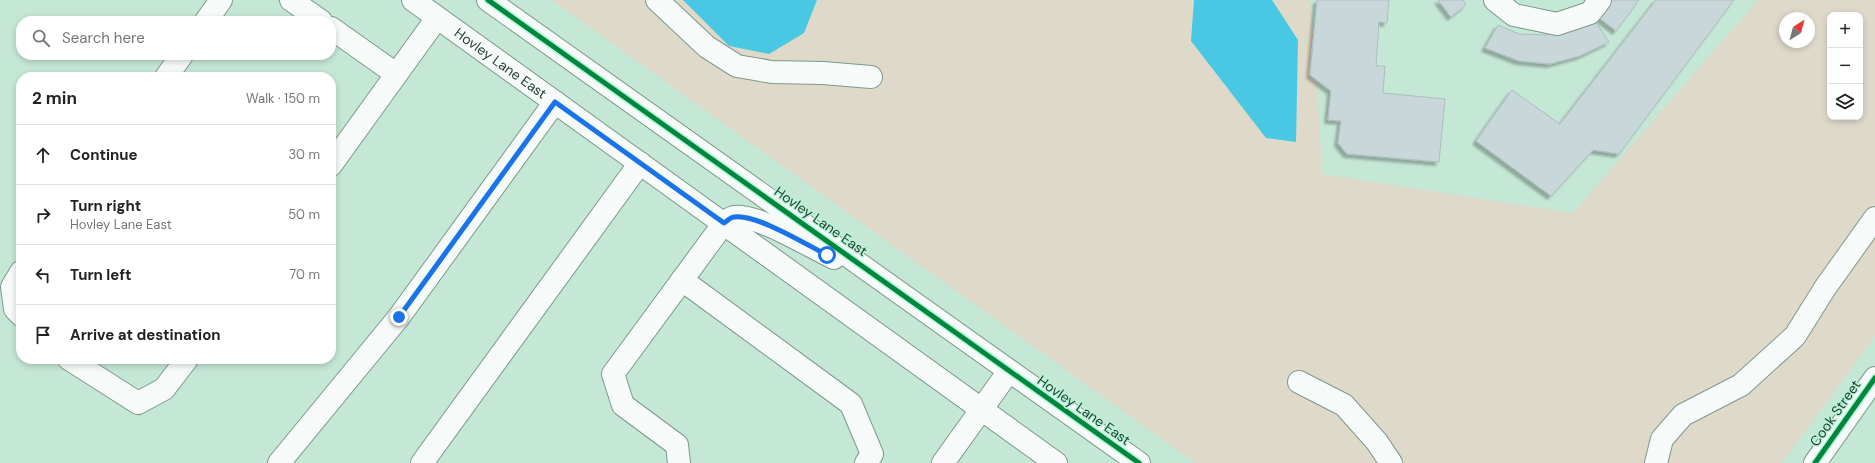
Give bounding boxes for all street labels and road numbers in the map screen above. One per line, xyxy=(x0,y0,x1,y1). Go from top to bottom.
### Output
street label: Hovley Lane East xyxy=(451,24,550,102)
street label: Hovley Lane East xyxy=(771,182,871,260)
street label: Hovley Lane East xyxy=(1034,371,1134,449)
street label: Cook Street xyxy=(1806,376,1864,450)

